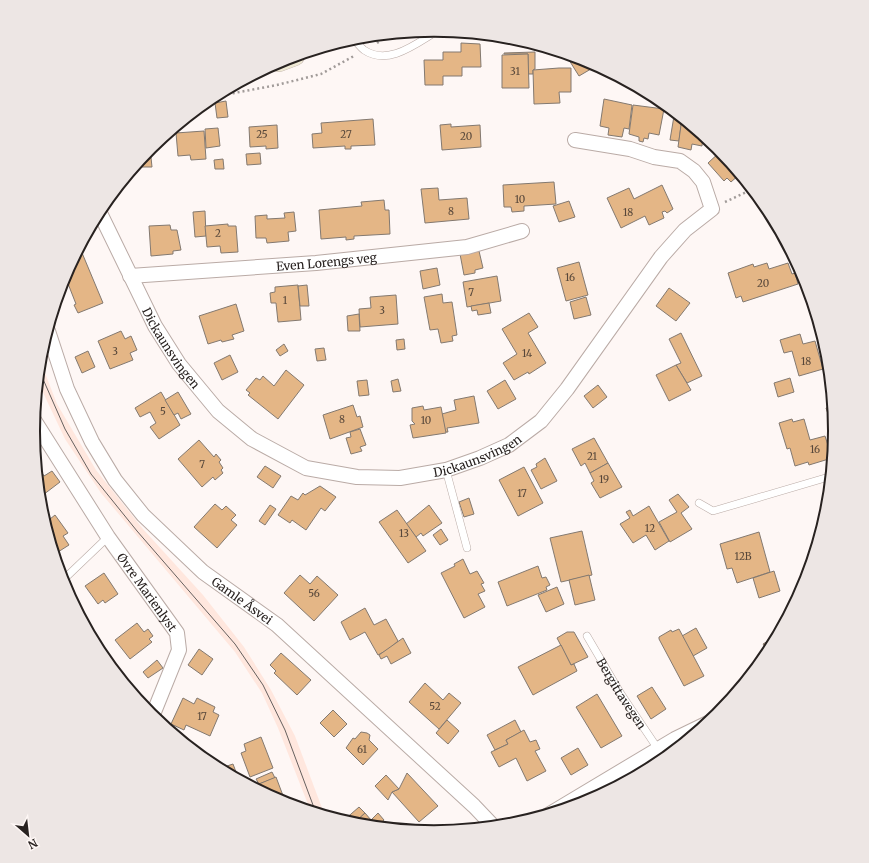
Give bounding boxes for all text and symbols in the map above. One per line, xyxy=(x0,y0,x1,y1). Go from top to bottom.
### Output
house number: 31 xyxy=(510,65,520,78)
house number: 25 xyxy=(256,128,268,141)
house number: 27 xyxy=(340,128,352,141)
house number: 20 xyxy=(460,130,472,143)
house number: 10 xyxy=(515,193,525,206)
house number: 8 xyxy=(448,205,454,218)
house number: 18 xyxy=(623,206,633,219)
house number: 2 xyxy=(215,227,221,240)
street label: Even Lorengs veg xyxy=(276,249,378,273)
house number: 16 xyxy=(565,271,575,284)
house number: 20 xyxy=(757,277,769,290)
house number: 7 xyxy=(468,286,474,299)
house number: 1 xyxy=(283,294,288,307)
house number: 3 xyxy=(379,304,385,317)
street label: Dickaunsvingen xyxy=(140,305,203,391)
house number: 3 xyxy=(112,345,118,358)
house number: 14 xyxy=(522,347,532,360)
house number: 18 xyxy=(801,355,811,368)
house number: 5 xyxy=(160,405,166,418)
house number: 8 xyxy=(339,413,345,426)
house number: 10 xyxy=(421,414,431,427)
street label: Dickaunsvingen xyxy=(432,431,524,480)
house number: 16 xyxy=(810,443,820,456)
house number: 21 xyxy=(587,450,598,463)
house number: 7 xyxy=(199,458,205,471)
house number: 19 xyxy=(599,473,609,486)
house number: 17 xyxy=(517,487,527,500)
house number: 12 xyxy=(645,522,655,535)
house number: 13 xyxy=(399,527,409,540)
street label: Øvre Marienlyst xyxy=(114,550,181,634)
house number: 12B xyxy=(735,550,752,563)
street label: Gamle Åsvei xyxy=(209,573,276,627)
house number: 56 xyxy=(308,587,320,600)
street label: Bergittavegen xyxy=(594,655,650,732)
house number: 52 xyxy=(429,700,441,713)
house number: 17 xyxy=(197,710,207,723)
house number: 61 xyxy=(357,743,367,756)
north arrow xyxy=(8,815,48,855)
text: N xyxy=(25,836,40,852)

